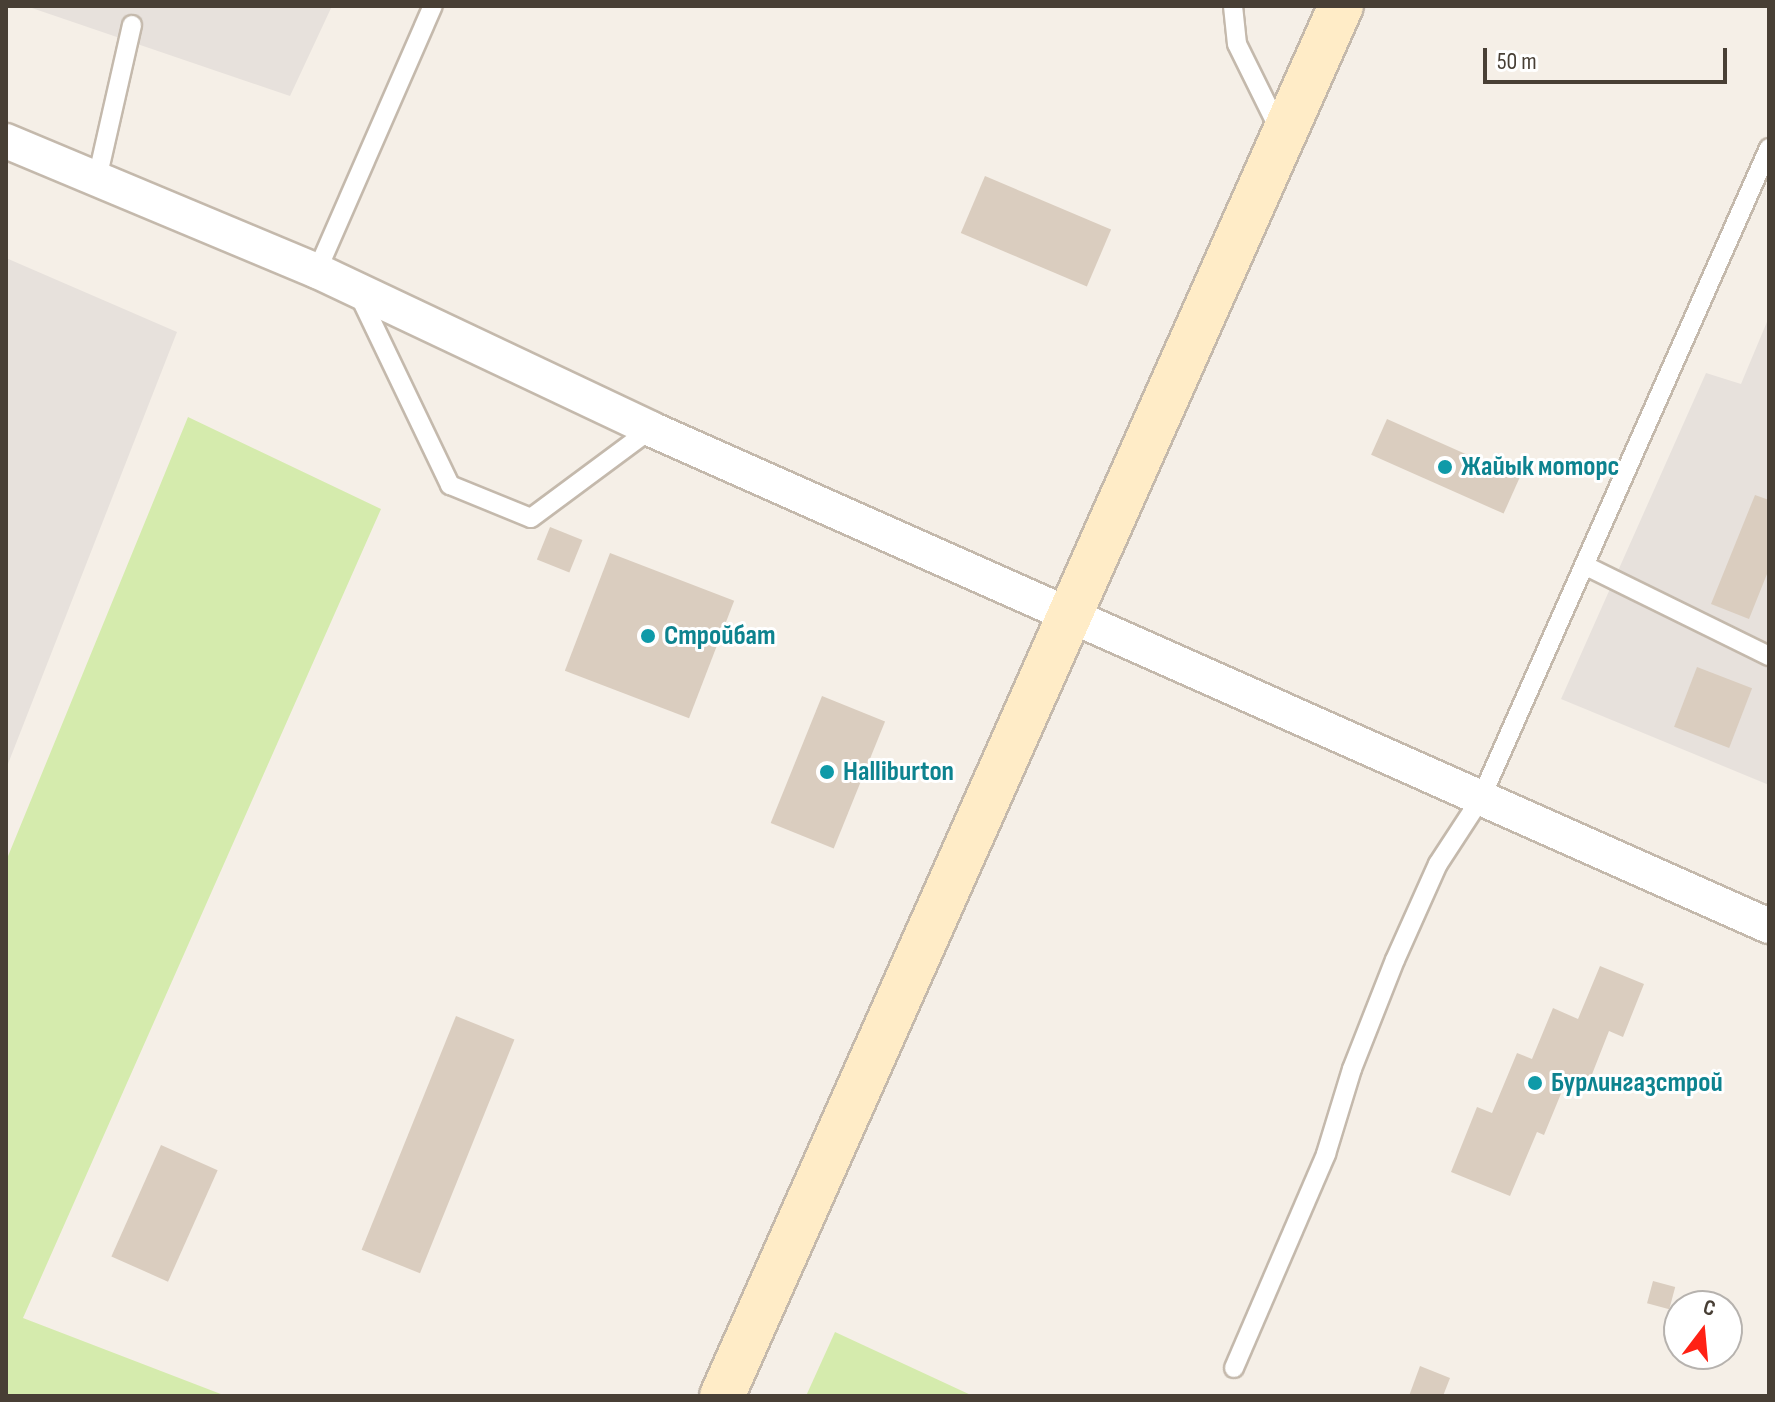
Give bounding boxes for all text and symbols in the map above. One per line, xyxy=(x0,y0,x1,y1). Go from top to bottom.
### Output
scale bar xyxy=(1487,32,1731,82)
text: 50 m xyxy=(1497,47,1537,76)
place label: Жайык моторс xyxy=(1461,450,1619,484)
marker: Жайык моторс xyxy=(1436,458,1454,476)
place label: Стройбат xyxy=(664,619,776,653)
marker: Стройбат xyxy=(639,627,657,645)
place label: Halliburton xyxy=(843,755,954,789)
marker: Halliburton xyxy=(818,763,836,781)
place label: Бурлингазстрой xyxy=(1551,1066,1723,1100)
marker: Бурлингазстрой xyxy=(1526,1074,1544,1092)
north arrow xyxy=(1663,1290,1743,1370)
text: С xyxy=(1700,1294,1718,1323)

